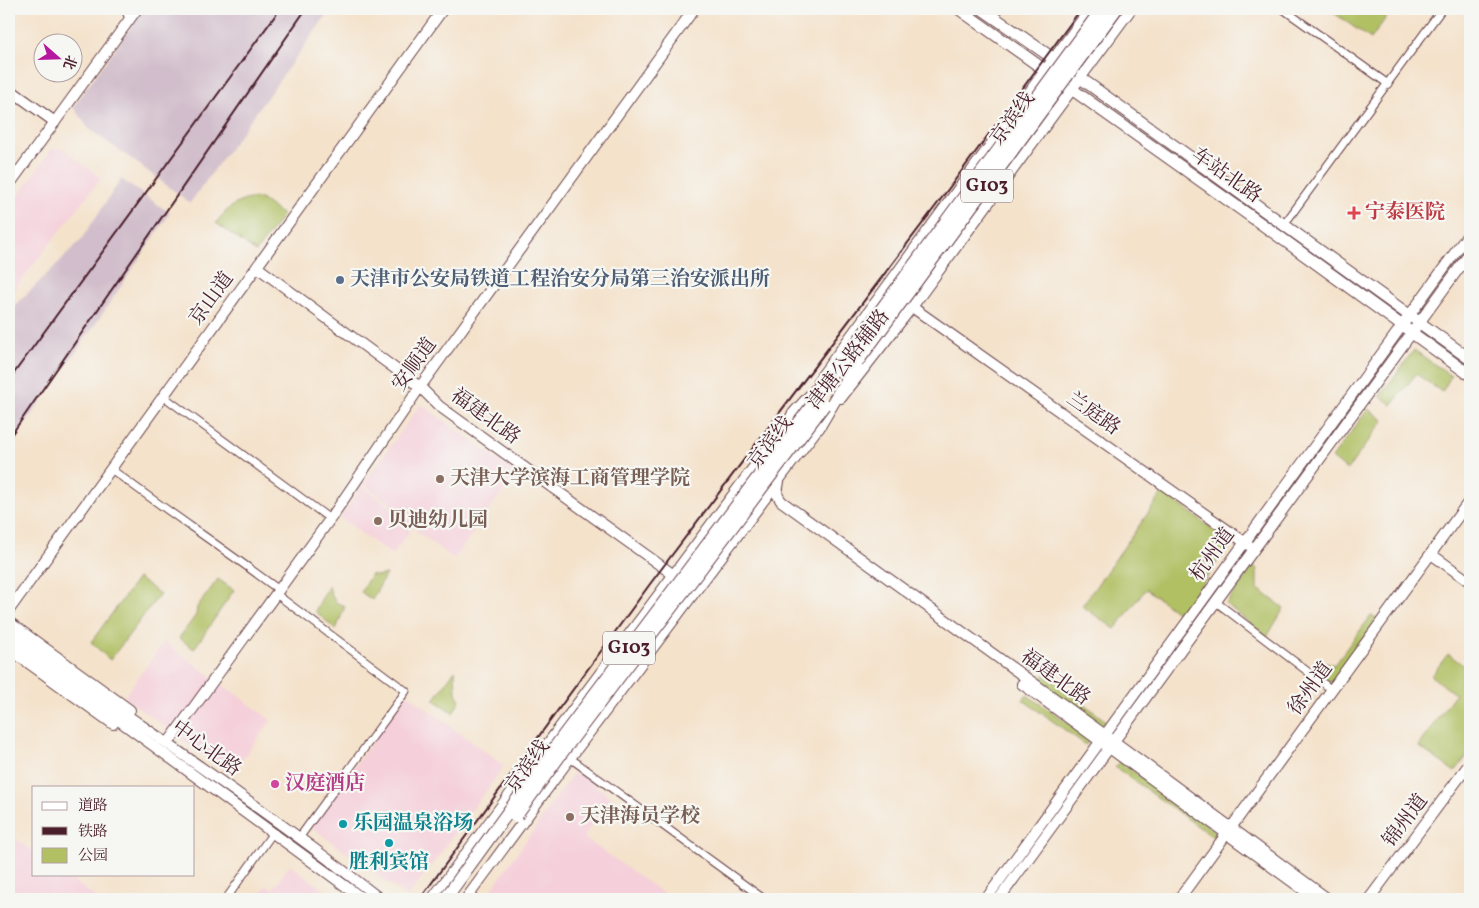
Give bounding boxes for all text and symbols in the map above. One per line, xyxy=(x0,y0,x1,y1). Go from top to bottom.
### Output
north arrow xyxy=(32,32,82,82)
text: 北 xyxy=(57,52,80,72)
street label: 京滨线 xyxy=(984,87,1042,151)
street label: 车站北路 xyxy=(1185,142,1267,210)
road number: G103 xyxy=(961,170,1013,202)
place label: 宁泰医院 xyxy=(1365,199,1445,227)
marker: 宁泰医院 xyxy=(1347,206,1361,220)
place label: 天津市公安局铁道工程治安分局第三治安派出所 xyxy=(350,266,770,294)
street label: 京山道 xyxy=(183,267,241,331)
marker: 天津市公安局铁道工程治安分局第三治安派出所 xyxy=(334,274,346,286)
street label: 津塘公路辅路 xyxy=(801,304,897,416)
street label: 安顺道 xyxy=(386,333,444,397)
street label: 福建北路 xyxy=(444,382,526,452)
street label: 兰庭路 xyxy=(1060,385,1126,443)
street label: 京滨线 xyxy=(742,411,800,475)
place label: 天津大学滨海工商管理学院 xyxy=(450,465,690,493)
marker: 天津大学滨海工商管理学院 xyxy=(434,473,446,485)
place label: 贝迪幼儿园 xyxy=(388,507,488,535)
marker: 贝迪幼儿园 xyxy=(372,515,384,527)
street label: 杭州道 xyxy=(1184,523,1242,587)
road number: G103 xyxy=(603,632,655,664)
street label: 福建北路 xyxy=(1014,643,1096,713)
street label: 徐州道 xyxy=(1282,657,1340,721)
street label: 中心北路 xyxy=(165,714,247,784)
street label: 京滨线 xyxy=(499,735,557,799)
place label: 汉庭酒店 xyxy=(285,770,365,798)
marker: 汉庭酒店 xyxy=(269,778,281,790)
legend xyxy=(32,786,195,876)
street label: 锦州道 xyxy=(1377,789,1435,853)
text: 道路 xyxy=(78,796,108,817)
place label: 天津海员学校 xyxy=(580,803,700,831)
place label: 乐园温泉浴场 xyxy=(353,810,473,838)
marker: 天津海员学校 xyxy=(564,811,576,823)
marker: 乐园温泉浴场 xyxy=(337,818,349,830)
text: 铁路 xyxy=(78,822,108,843)
marker: 胜利宾馆 xyxy=(383,837,395,849)
text: 公园 xyxy=(78,846,108,867)
place label: 胜利宾馆 xyxy=(349,849,429,877)

